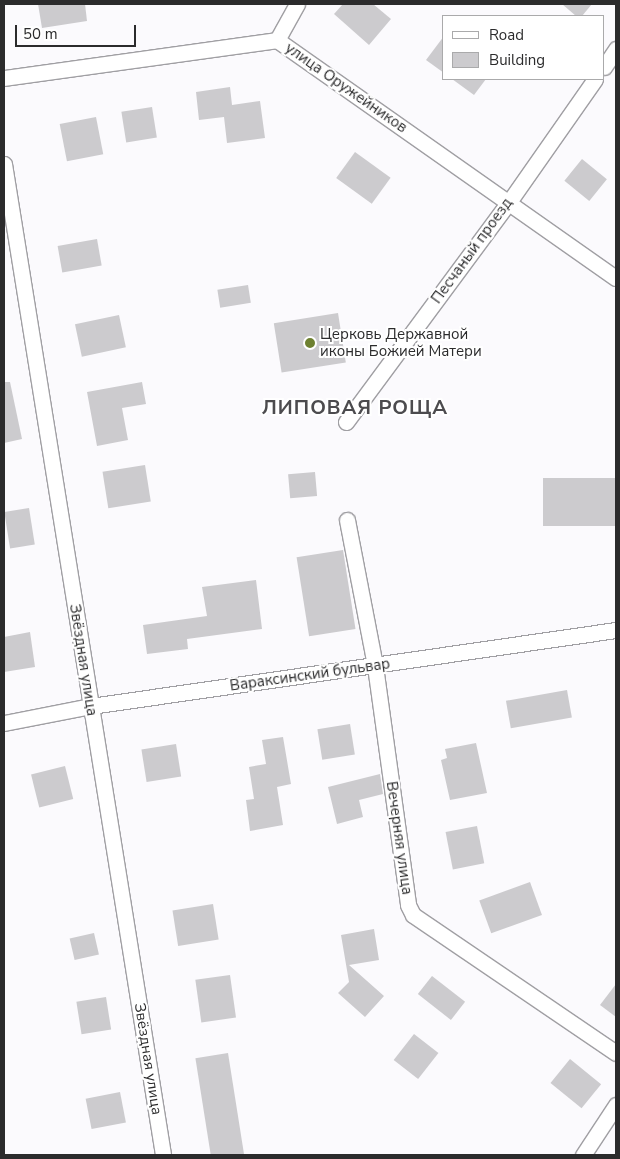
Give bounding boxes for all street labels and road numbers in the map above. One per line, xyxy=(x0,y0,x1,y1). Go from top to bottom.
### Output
street label: улица Оружейников xyxy=(282,39,410,137)
street label: Песчаный проезд xyxy=(428,195,516,307)
street label: Звёздная улица xyxy=(65,603,101,717)
street label: Вараксинский бульвар xyxy=(229,655,391,695)
street label: Вечерняя улица xyxy=(382,780,416,896)
street label: Звёздная улица xyxy=(130,1002,166,1116)

